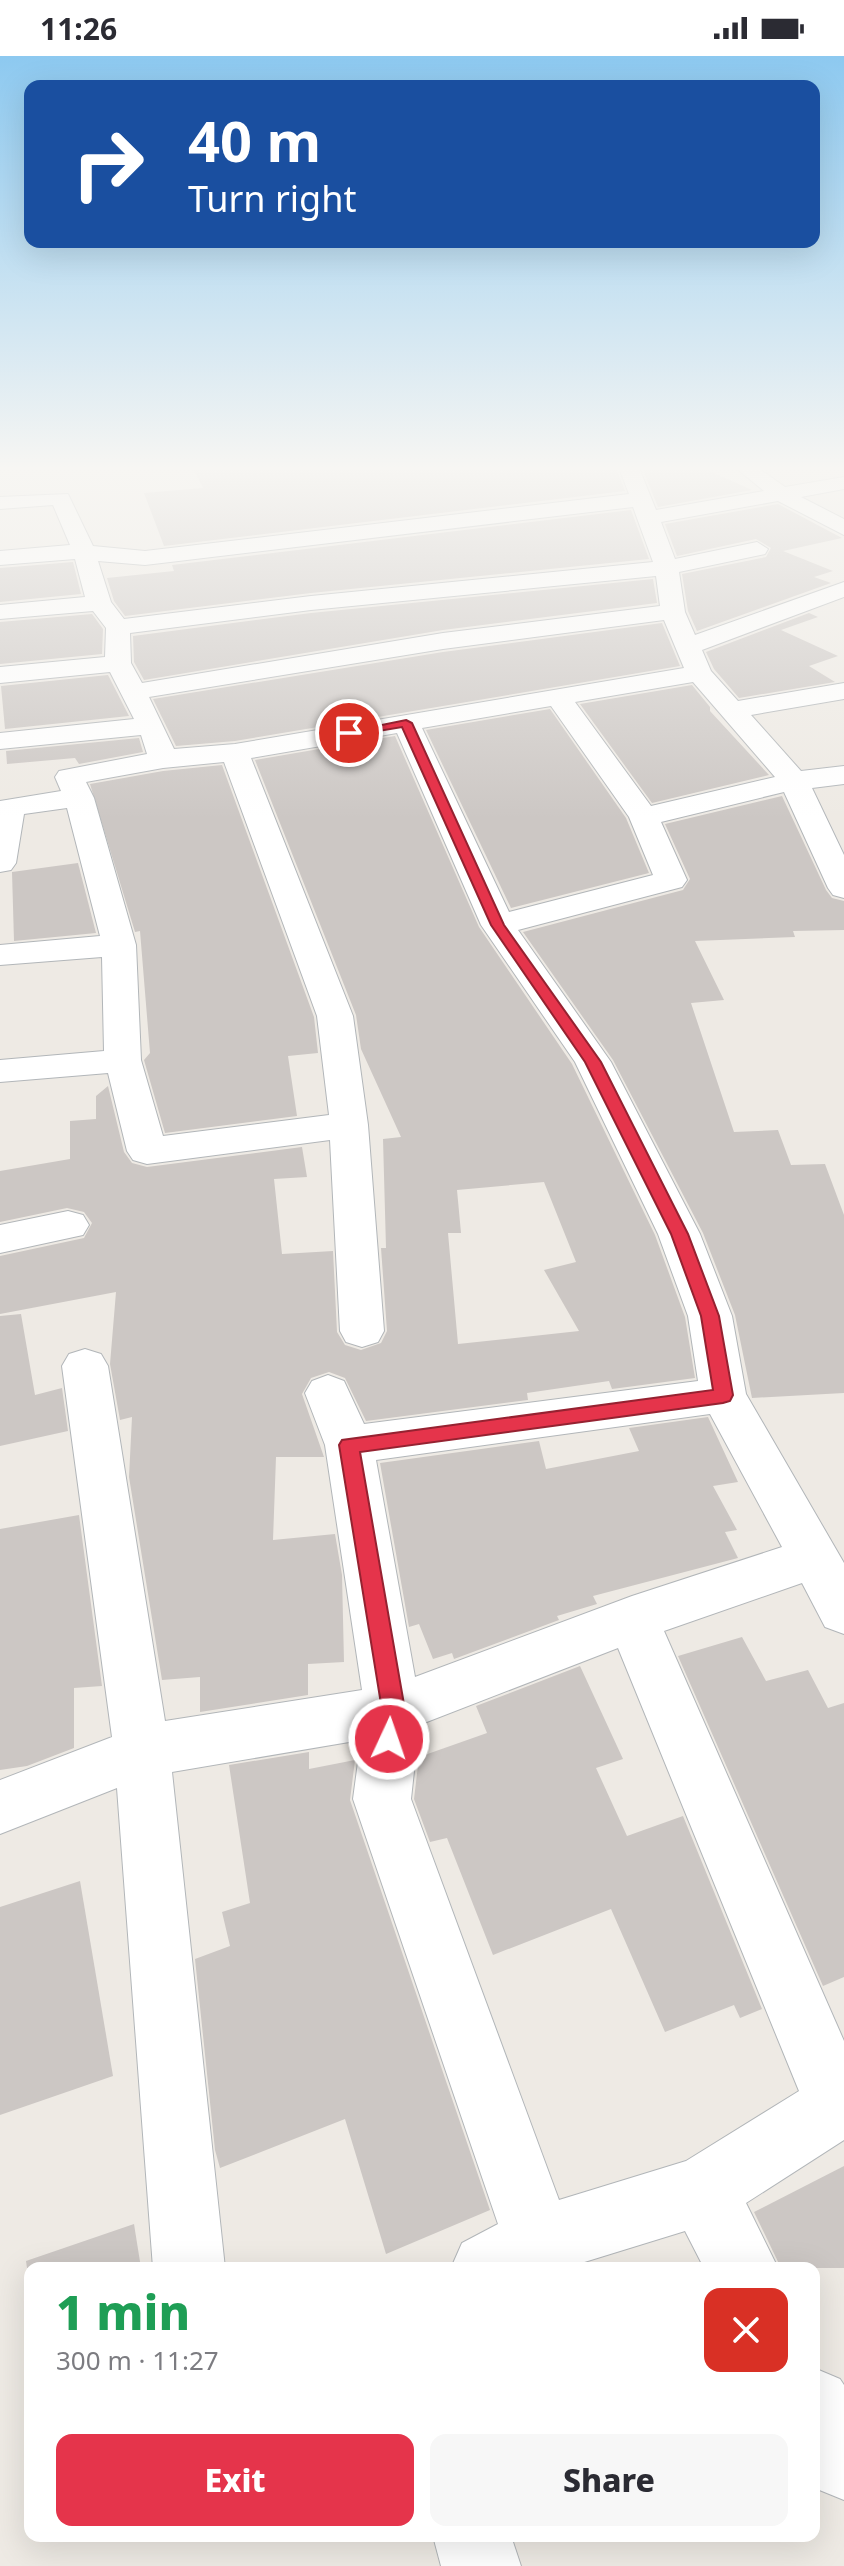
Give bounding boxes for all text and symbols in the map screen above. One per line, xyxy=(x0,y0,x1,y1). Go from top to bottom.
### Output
text: 11:26 xyxy=(40,8,117,49)
text: 40 m xyxy=(188,102,321,178)
icon: right xyxy=(56,112,160,216)
text: Turn right xyxy=(188,174,356,223)
pin xyxy=(315,699,383,767)
icon: arrive xyxy=(327,711,371,755)
position arrow xyxy=(347,1697,431,1781)
text: 1 min xyxy=(56,2279,190,2344)
button: close xyxy=(704,2288,788,2372)
text: 300 m · 11:27 xyxy=(56,2342,219,2378)
button: Exit xyxy=(56,2434,414,2526)
button: Share xyxy=(430,2434,788,2526)

